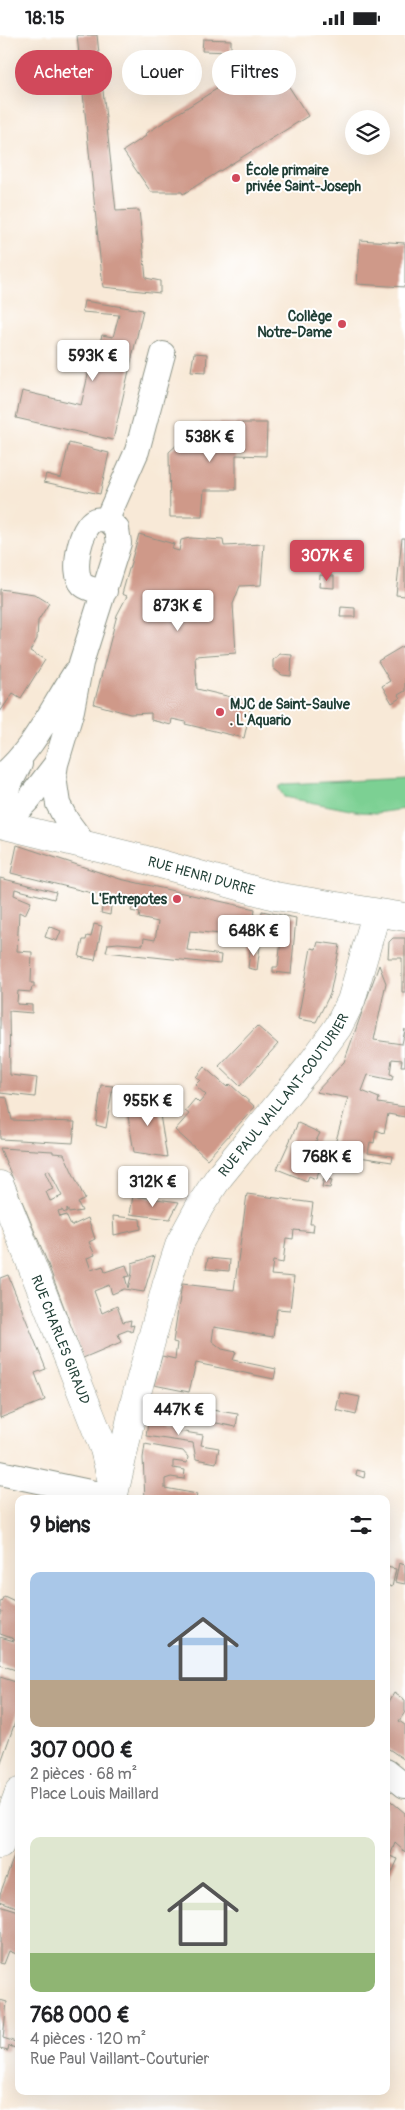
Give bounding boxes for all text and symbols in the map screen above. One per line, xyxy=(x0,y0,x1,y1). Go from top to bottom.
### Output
text: 18:15 xyxy=(25,6,65,30)
chip: Acheter xyxy=(15,50,112,95)
chip: Louer xyxy=(122,50,202,95)
chip: Filtres xyxy=(212,50,296,95)
map controls xyxy=(345,110,390,155)
button: layers xyxy=(345,110,390,155)
place label: École primaire privée Saint-Joseph xyxy=(246,161,362,195)
marker: École primaire privée Saint-Joseph xyxy=(230,172,242,184)
place label: Collège Notre-Dame xyxy=(257,308,333,341)
marker: Collège Notre-Dame xyxy=(336,318,348,330)
pin: 593K € xyxy=(52,339,134,382)
text: 593K € xyxy=(68,346,118,366)
pin: 538K € xyxy=(169,421,251,463)
text: 538K € xyxy=(185,427,235,447)
pin: 307K € xyxy=(286,539,368,582)
text: 307K € xyxy=(301,546,353,566)
pin: 873K € xyxy=(137,589,219,632)
text: 873K € xyxy=(153,596,203,616)
place label: MJC de Saint-Saulve . L'Aquario xyxy=(230,696,351,729)
marker: MJC de Saint-Saulve . L'Aquario xyxy=(214,706,226,718)
street label: RUE HENRI DURRE xyxy=(146,853,257,899)
place label: L'Entrepotes xyxy=(91,891,168,908)
marker: L'Entrepotes xyxy=(171,893,183,905)
pin: 648K € xyxy=(213,915,295,957)
text: 648K € xyxy=(229,921,279,941)
street label: RUE PAUL VAILLANT-COUTURIER xyxy=(215,1011,352,1180)
pin: 955K € xyxy=(107,1085,189,1127)
text: 955K € xyxy=(123,1091,173,1111)
pin: 768K € xyxy=(286,1141,368,1183)
text: 768K € xyxy=(302,1147,352,1167)
pin: 312K € xyxy=(112,1165,194,1208)
text: 312K € xyxy=(129,1172,177,1192)
street label: RUE CHARLES GIRAUD xyxy=(27,1273,94,1407)
pin: 447K € xyxy=(138,1393,220,1436)
text: 447K € xyxy=(154,1400,204,1420)
icon: filters xyxy=(347,1511,375,1539)
text: 9 biens xyxy=(30,1512,90,1539)
icon: home xyxy=(158,1604,248,1694)
text: 307 000 € xyxy=(30,1737,133,1764)
text: 2 pièces · 68 m² xyxy=(30,1764,137,1784)
text: Place Louis Maillard xyxy=(30,1784,159,1804)
icon: home xyxy=(158,1869,248,1959)
text: 768 000 € xyxy=(30,2002,130,2029)
text: 4 pièces · 120 m² xyxy=(30,2029,146,2049)
text: Rue Paul Vaillant-Couturier xyxy=(30,2049,209,2069)

